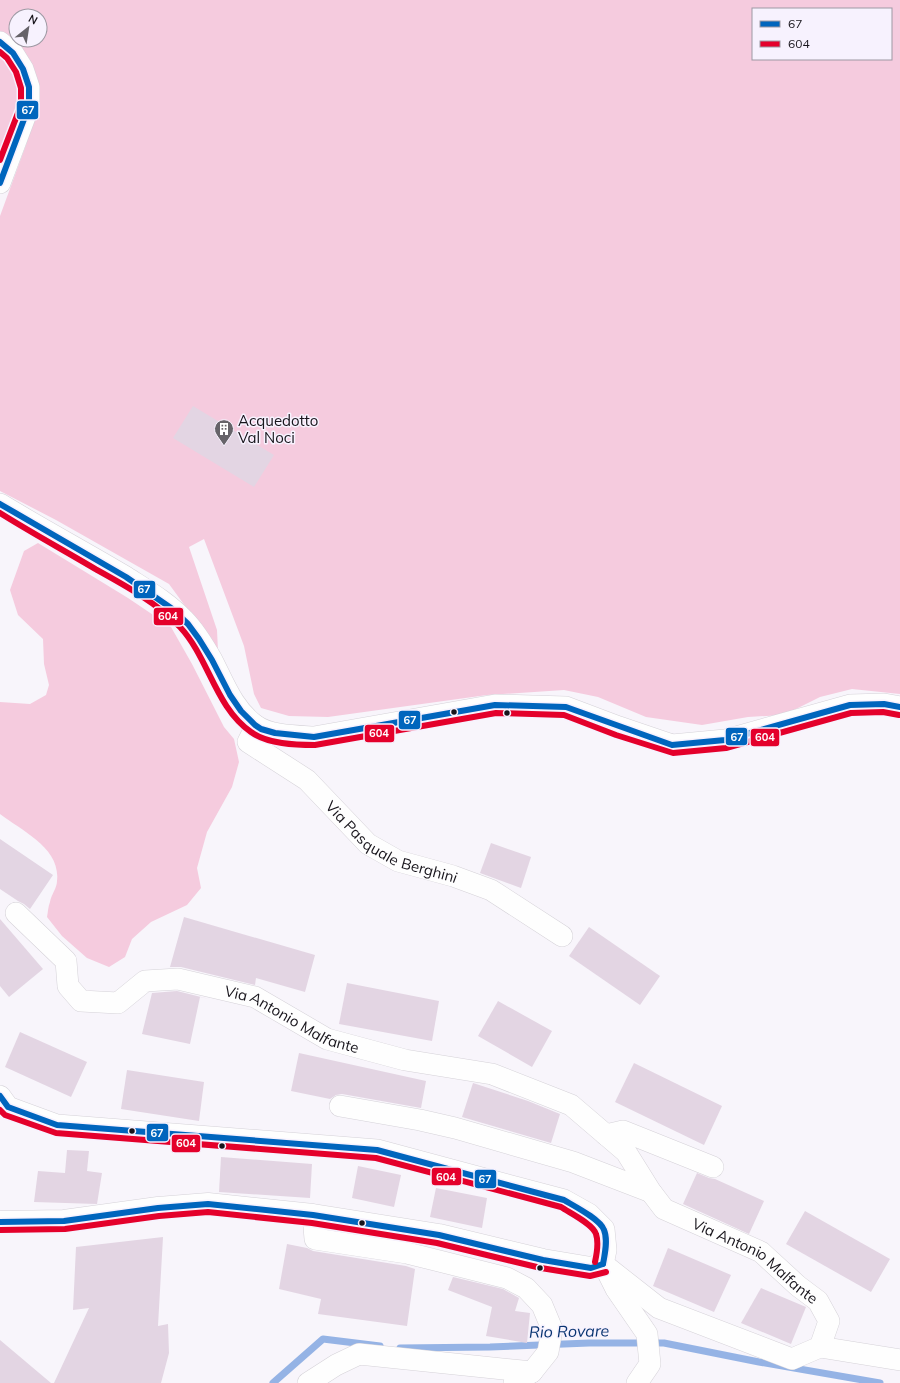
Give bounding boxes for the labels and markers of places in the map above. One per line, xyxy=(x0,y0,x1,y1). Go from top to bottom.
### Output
place label: Acquedotto Val Noci xyxy=(238,411,318,447)
building icon: Acquedotto Val Noci xyxy=(213,418,235,446)
unlabelled marker xyxy=(449,707,459,717)
unlabelled marker xyxy=(502,708,512,718)
unlabelled marker xyxy=(127,1126,137,1136)
unlabelled marker xyxy=(217,1141,227,1151)
unlabelled marker xyxy=(357,1218,367,1228)
unlabelled marker xyxy=(535,1263,545,1273)

